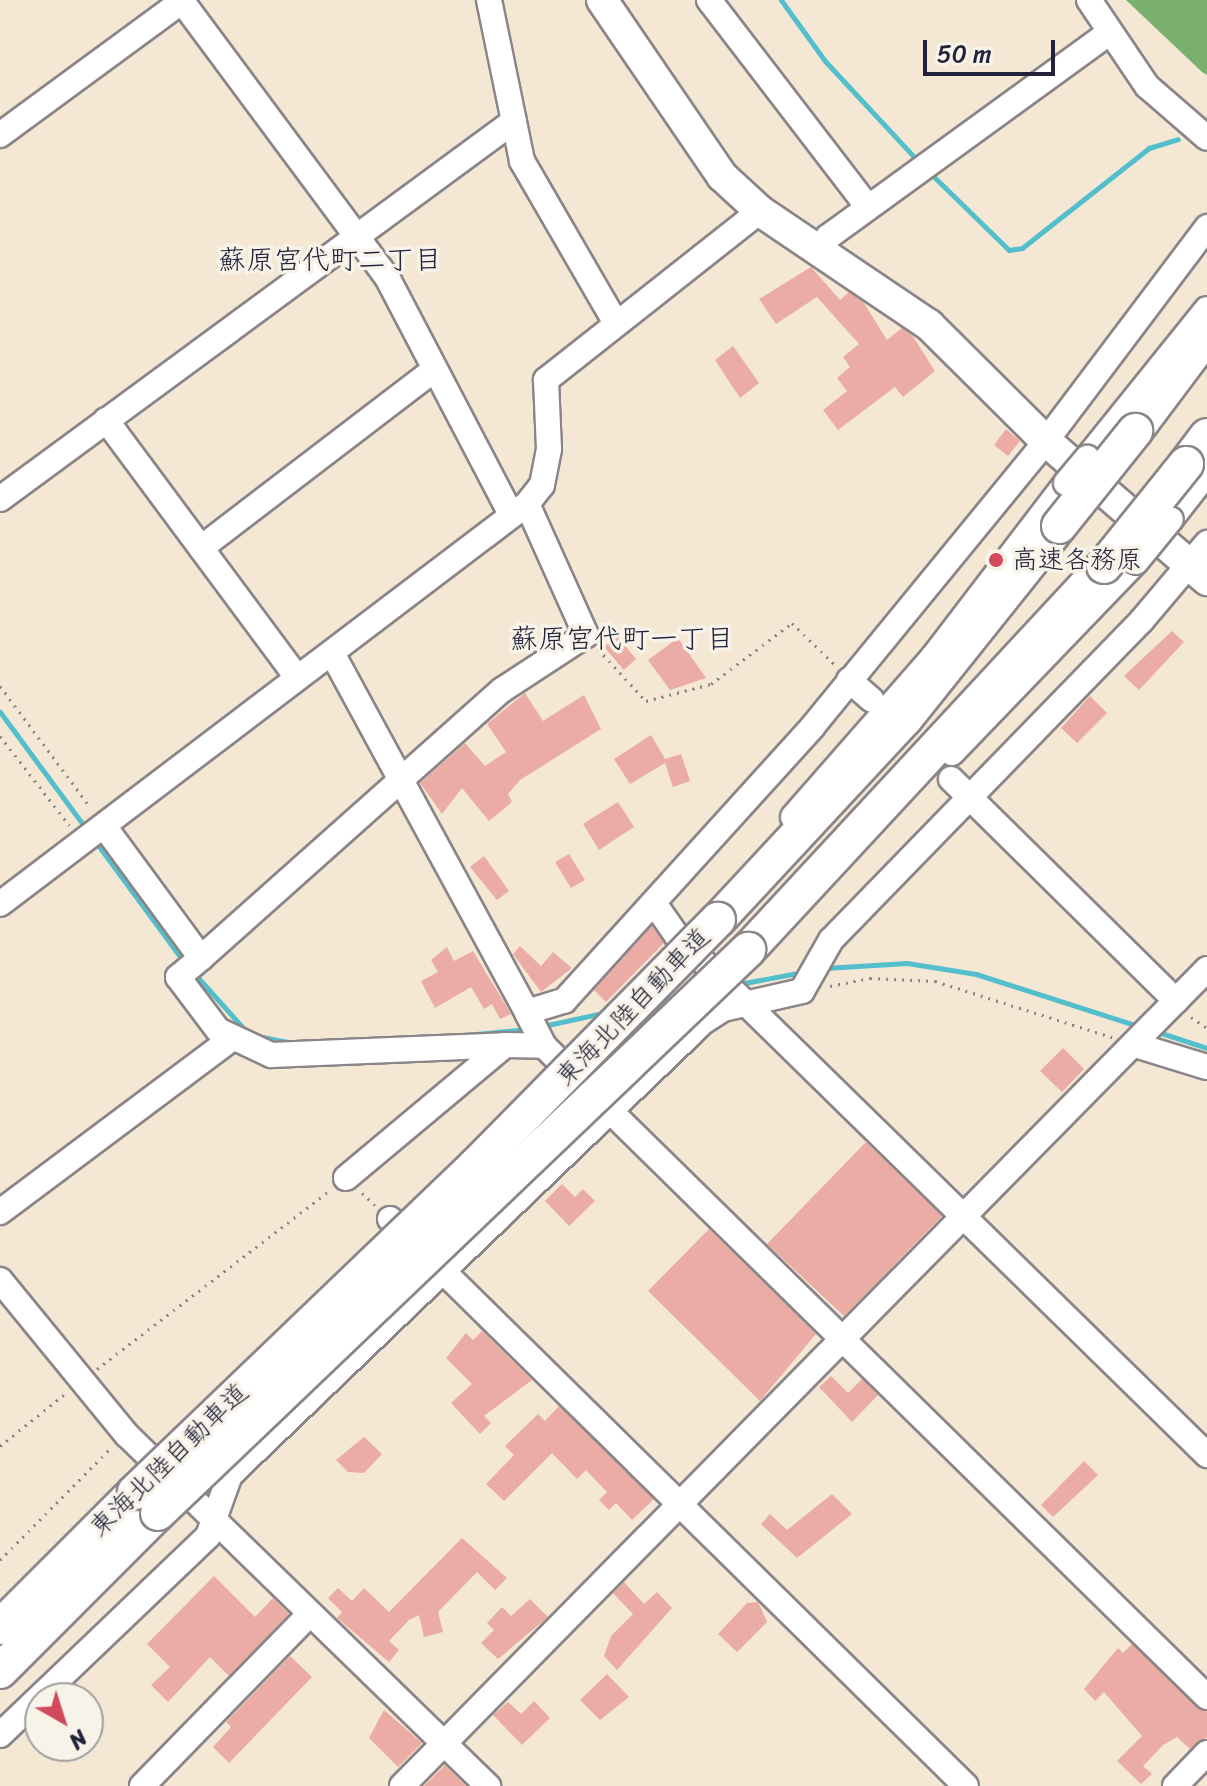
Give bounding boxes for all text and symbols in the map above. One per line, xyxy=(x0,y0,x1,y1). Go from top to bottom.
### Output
scale bar xyxy=(927,24,1059,74)
text: 50 m xyxy=(937,33,992,75)
district label: 蘇原宮代町二丁目 xyxy=(218,243,442,277)
place label: 高速各務原 xyxy=(1012,544,1142,576)
marker: 高速各務原 xyxy=(987,551,1005,569)
district label: 蘇原宮代町一丁目 xyxy=(510,622,734,656)
street label: 東海北陸自動車道 xyxy=(550,921,716,1093)
street label: 東海北陸自動車道 xyxy=(83,1377,255,1543)
north arrow xyxy=(24,1682,104,1762)
text: N xyxy=(60,1720,96,1759)

